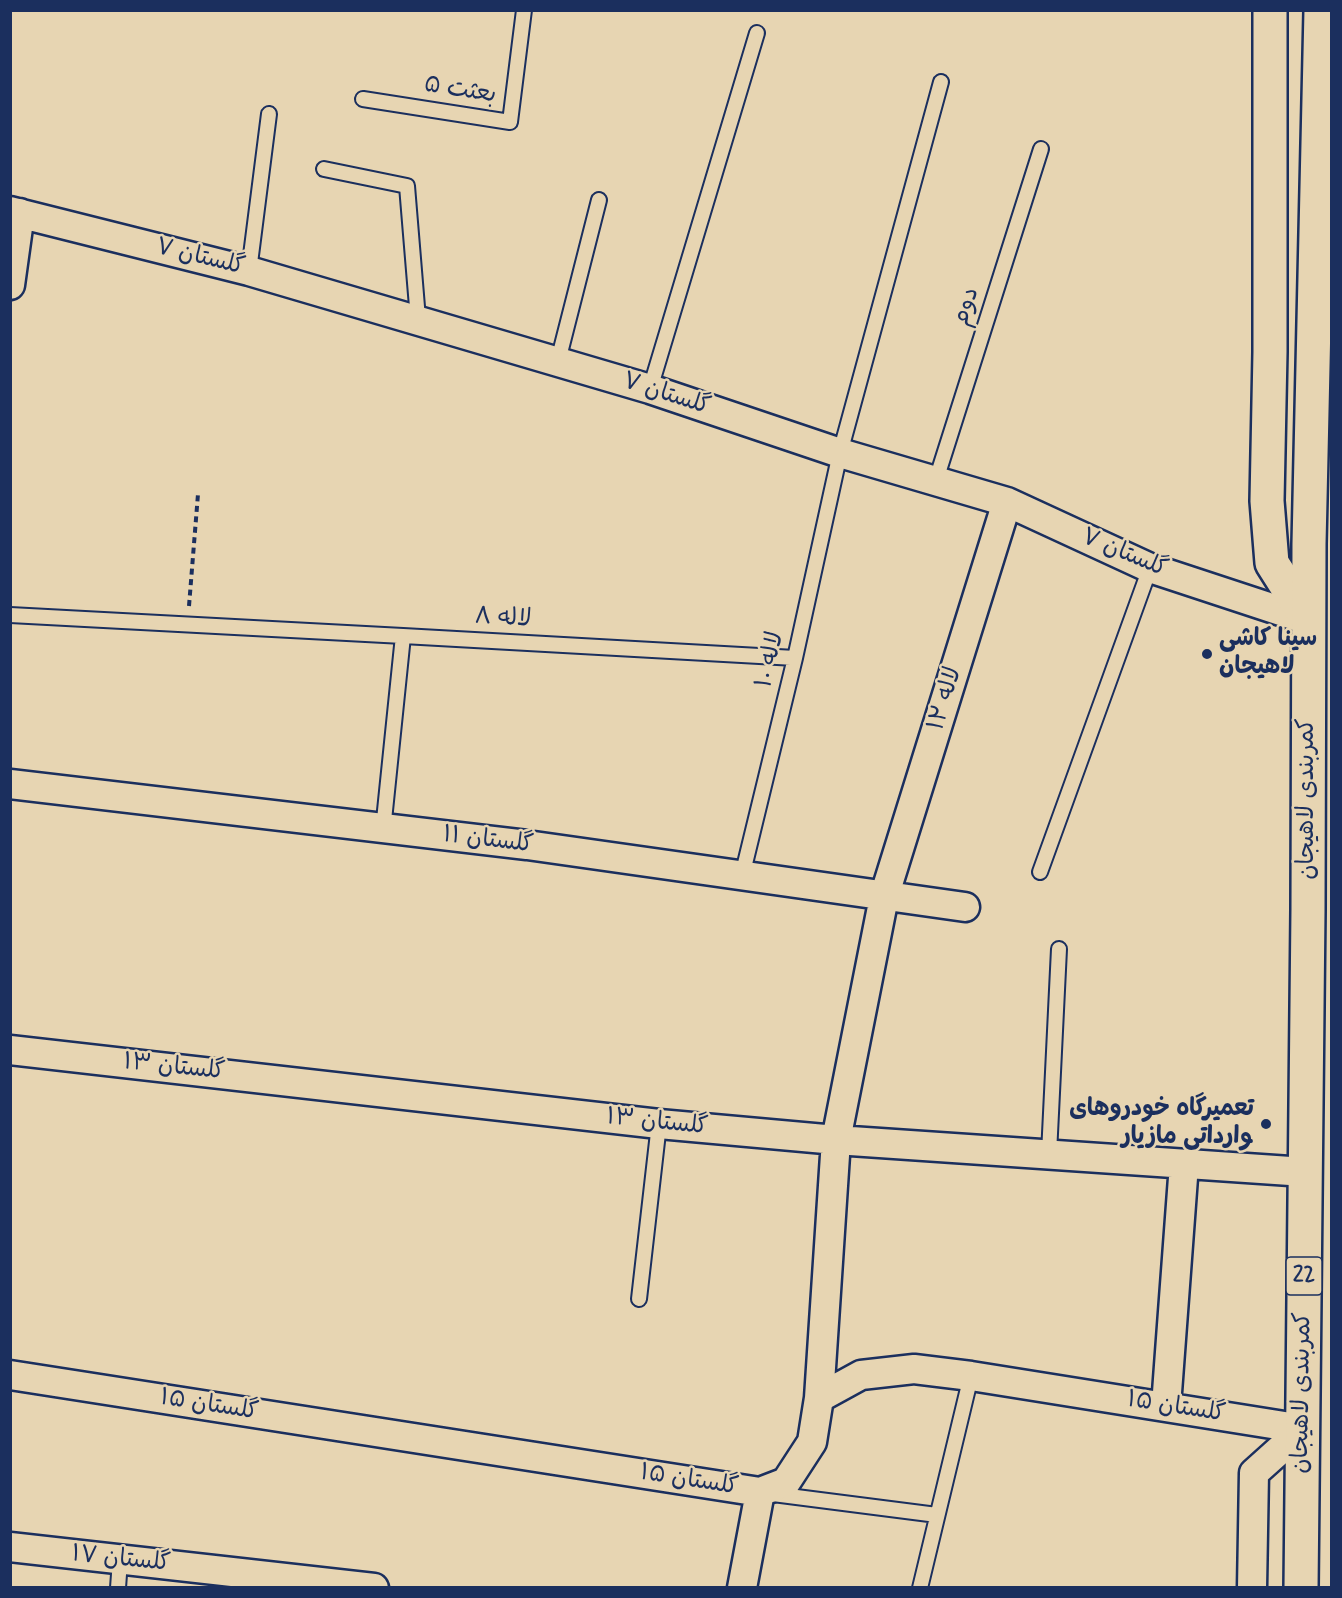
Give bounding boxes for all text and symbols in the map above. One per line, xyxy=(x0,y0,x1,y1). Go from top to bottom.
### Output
street label: بعثت ۵ xyxy=(422,71,498,111)
street label: گلستان ۷ xyxy=(153,233,247,283)
street label: دوم xyxy=(947,284,987,330)
street label: گلستان ۷ xyxy=(618,367,714,423)
street label: گلستان ۷ xyxy=(1077,523,1171,585)
street label: لاله ۸ xyxy=(474,603,532,635)
place label: سینا کاشی لاهیجان xyxy=(1219,626,1317,682)
street label: لاله ۱۰ xyxy=(751,629,791,691)
marker: سینا کاشی لاهیجان xyxy=(1200,647,1214,661)
street label: لاله ۱۲ xyxy=(923,664,969,734)
street label: کمربندی لاهیجان xyxy=(1294,718,1322,880)
street label: گلستان ۱۱ xyxy=(441,821,535,861)
street label: گلستان ۱۳ xyxy=(122,1048,226,1088)
place label: تعمیرگاه خودروهای وارداتی مازیار xyxy=(1069,1096,1254,1152)
street label: گلستان ۱۳ xyxy=(605,1103,709,1143)
marker: تعمیرگاه خودروهای وارداتی مازیار xyxy=(1259,1117,1273,1131)
road number: 22 xyxy=(1286,1257,1322,1295)
street label: کمربندی لاهیجان xyxy=(1287,1312,1319,1474)
street label: گلستان ۱۵ xyxy=(158,1384,260,1428)
street label: گلستان ۱۵ xyxy=(1125,1386,1227,1430)
street label: گلستان ۱۵ xyxy=(638,1459,740,1503)
street label: گلستان ۱۷ xyxy=(70,1540,172,1580)

